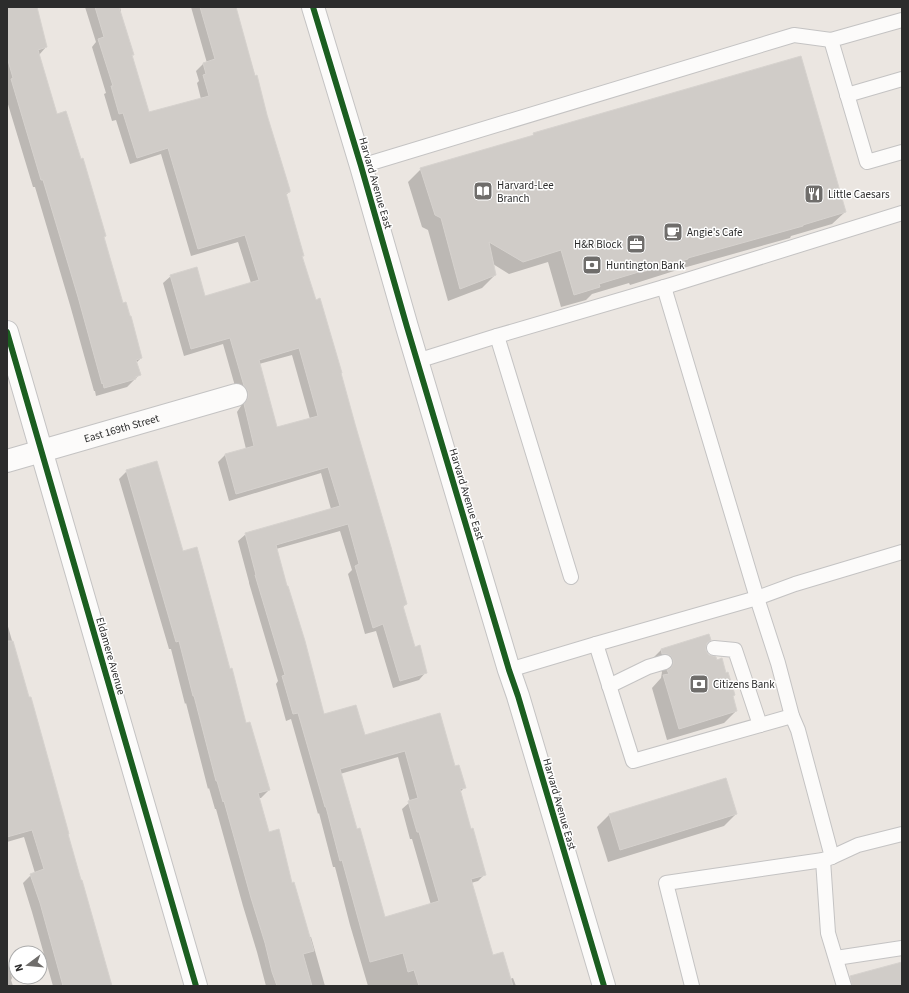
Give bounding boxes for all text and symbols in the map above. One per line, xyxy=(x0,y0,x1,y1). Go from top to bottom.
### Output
street label: Harvard Avenue East xyxy=(355,135,396,231)
place label: Harvard-Lee Branch xyxy=(497,178,554,206)
library icon: Harvard-Lee Branch xyxy=(472,180,494,202)
restaurant icon: Little Caesars xyxy=(803,183,825,205)
place label: Little Caesars xyxy=(828,187,890,202)
cafe icon: Angie's Cafe xyxy=(662,221,684,243)
place label: Angie's Cafe xyxy=(687,225,743,240)
office icon: H&R Block xyxy=(625,233,647,255)
place label: H&R Block xyxy=(574,237,623,252)
bank icon: Huntington Bank xyxy=(581,254,603,276)
place label: Huntington Bank xyxy=(606,258,685,273)
street label: East 169th Street xyxy=(82,410,161,446)
street label: Harvard Avenue East xyxy=(445,447,488,542)
street label: Eldamere Avenue xyxy=(92,616,129,697)
bank icon: Citizens Bank xyxy=(688,673,710,695)
place label: Citizens Bank xyxy=(713,677,775,692)
street label: Harvard Avenue East xyxy=(539,756,580,852)
north arrow xyxy=(8,945,48,985)
text: N xyxy=(11,962,27,973)

